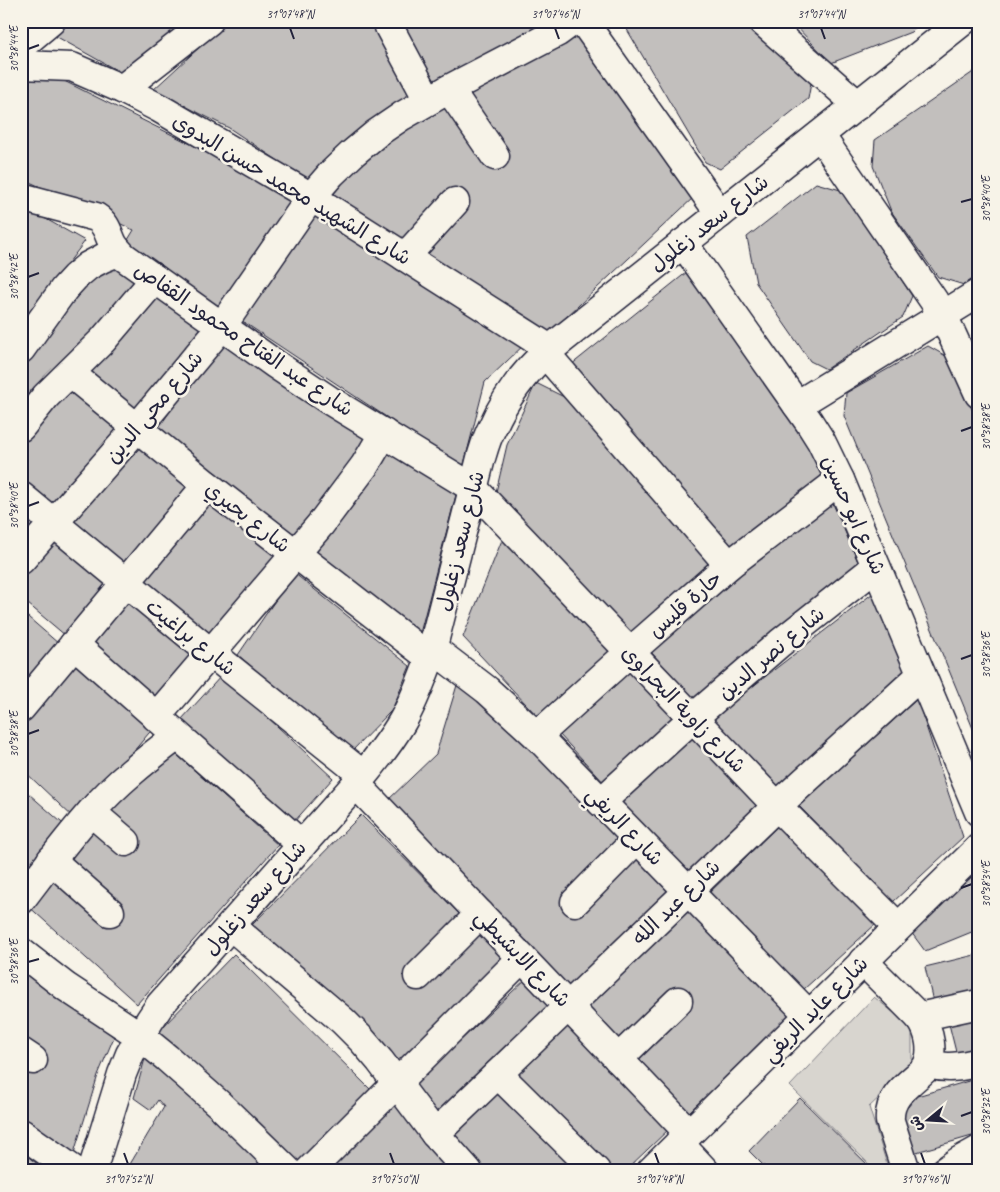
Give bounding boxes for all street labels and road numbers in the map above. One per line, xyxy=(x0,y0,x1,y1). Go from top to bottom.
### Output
street label: شارع الشهيد محمد حسن البدوى xyxy=(167,107,416,272)
street label: شارع سعد زغلول xyxy=(644,168,775,279)
street label: شارع عبد الفتاح محمود القفاص xyxy=(129,256,358,424)
street label: شارع محى الدين xyxy=(99,346,210,470)
street label: شارع ابو حسين xyxy=(814,451,892,580)
street label: شارع سعد زغلول xyxy=(430,468,492,614)
street label: شارع بحيري xyxy=(199,476,296,560)
street label: حارة قليس xyxy=(643,565,727,643)
street label: شارع براغيت xyxy=(140,593,241,683)
street label: شارع نصر الدين xyxy=(712,601,831,707)
street label: شارع زاوية البحراوى xyxy=(615,640,752,780)
street label: شارع الريفي xyxy=(576,781,669,875)
street label: شارع سعد زغلول xyxy=(198,835,314,962)
street label: شارع عبد الله xyxy=(626,854,727,952)
street label: شارع الابشيطي xyxy=(465,903,576,1017)
street label: شارع عايد الريفي xyxy=(756,950,878,1072)

